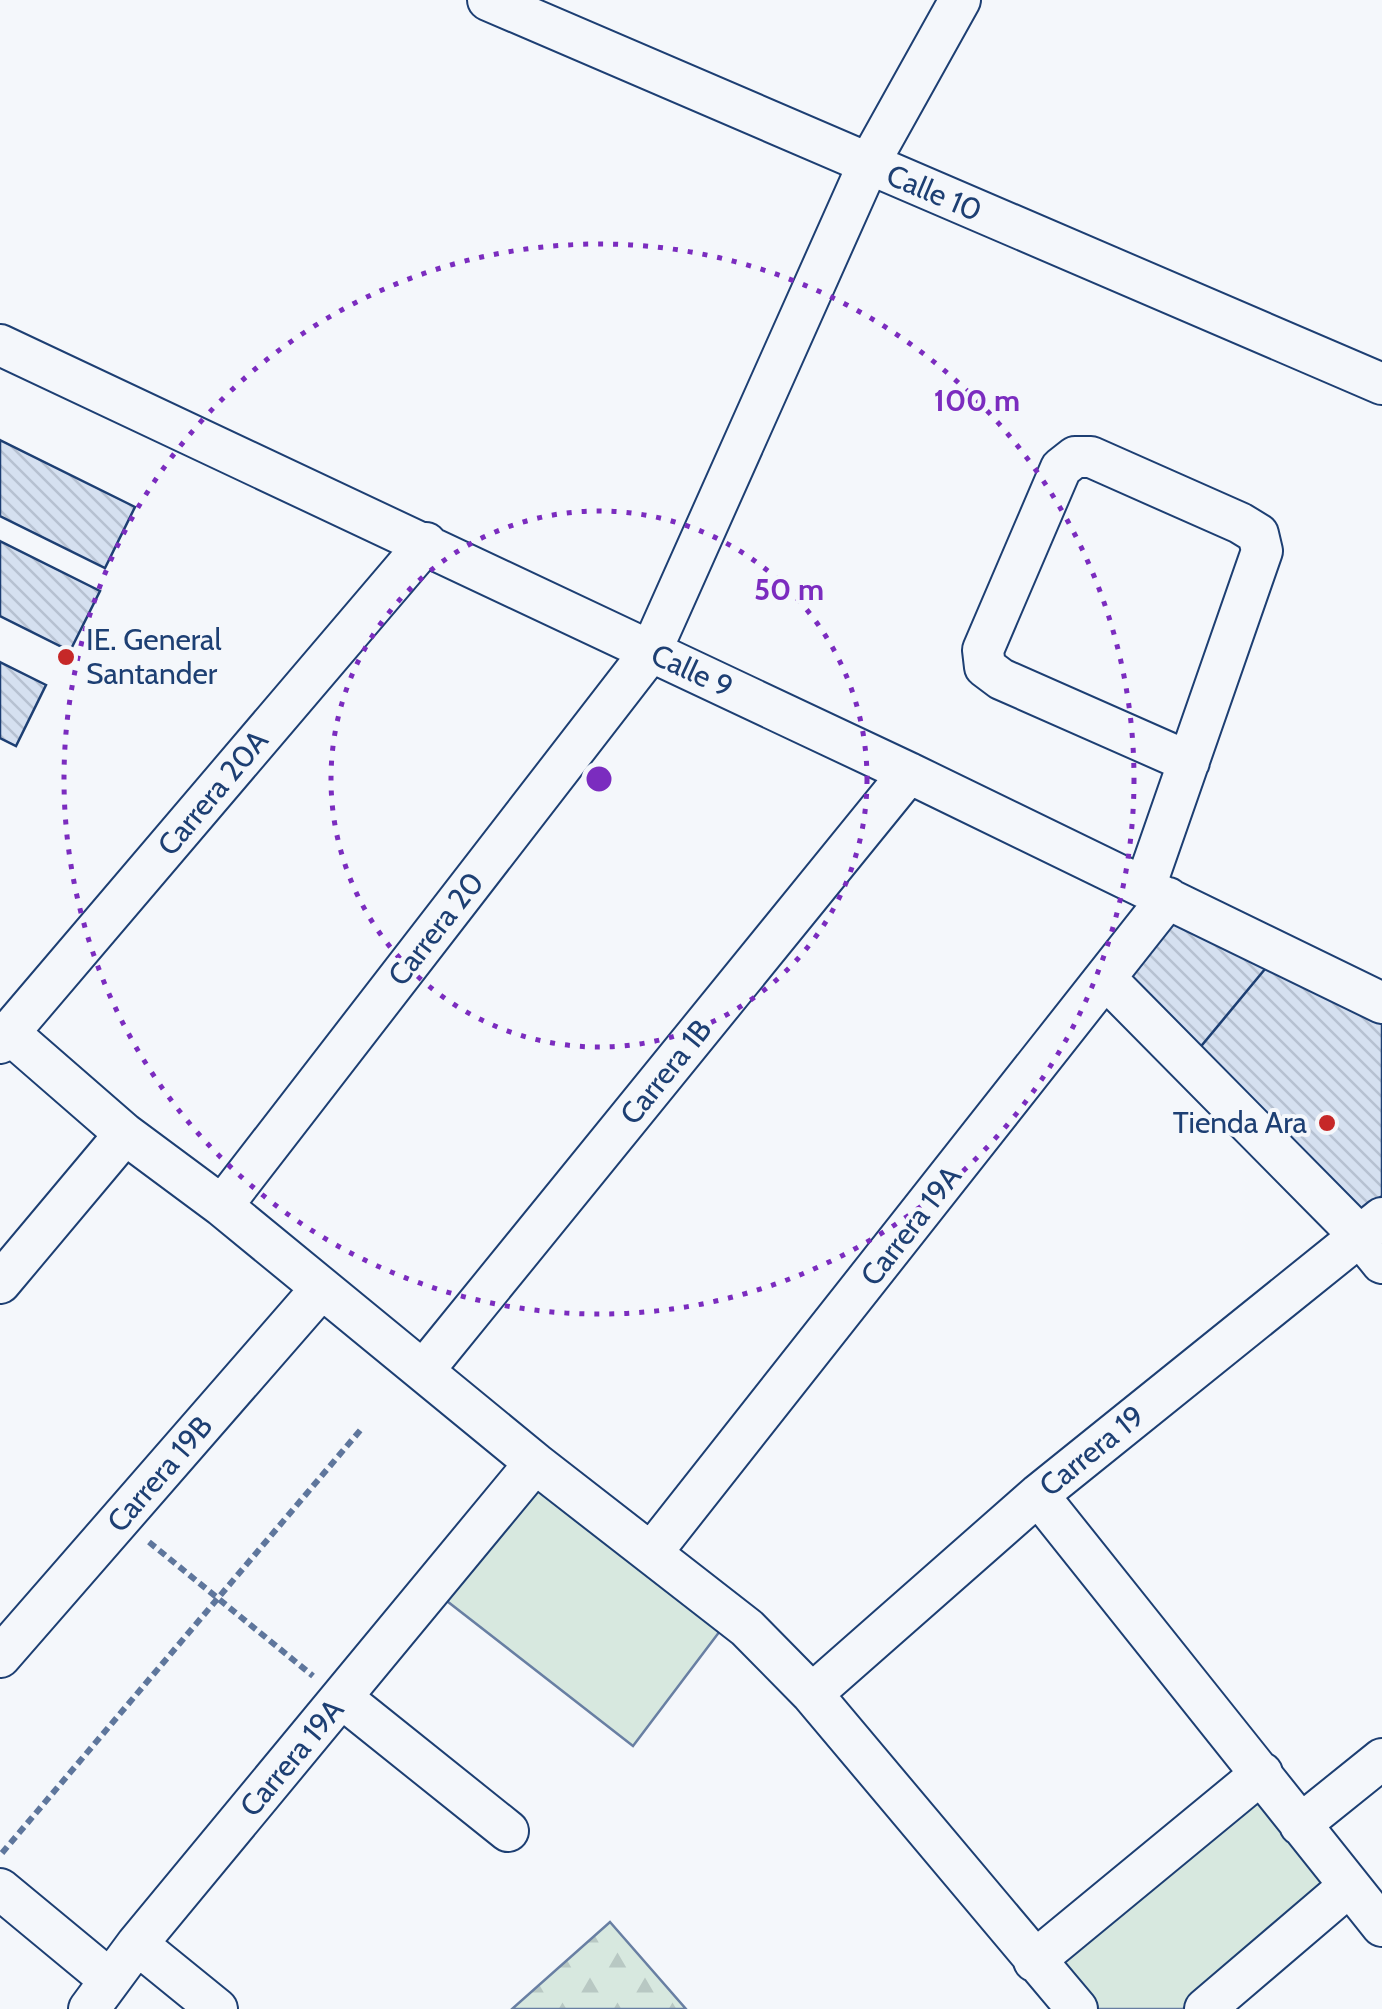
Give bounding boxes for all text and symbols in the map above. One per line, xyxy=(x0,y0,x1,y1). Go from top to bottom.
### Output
street label: Calle 10 xyxy=(881,156,987,229)
text: 100 m xyxy=(934,382,1020,419)
text: 50 m xyxy=(754,571,824,608)
place label: IE. General Santander xyxy=(86,621,222,692)
street label: Calle 9 xyxy=(645,636,739,705)
marker: IE. General Santander xyxy=(55,646,77,668)
street label: Carrera 20A xyxy=(150,722,276,863)
centre of rings xyxy=(581,761,617,797)
street label: Carrera 20 xyxy=(380,865,491,993)
street label: Carrera 1B xyxy=(612,1011,719,1132)
place label: Tienda Ara xyxy=(1173,1104,1308,1141)
marker: Tienda Ara xyxy=(1316,1112,1338,1134)
street label: Carrera 19A xyxy=(852,1158,969,1293)
street label: Carrera 19 xyxy=(1032,1397,1152,1504)
street label: Carrera 19B xyxy=(99,1408,220,1539)
street label: Carrera 19A xyxy=(232,1691,352,1824)

